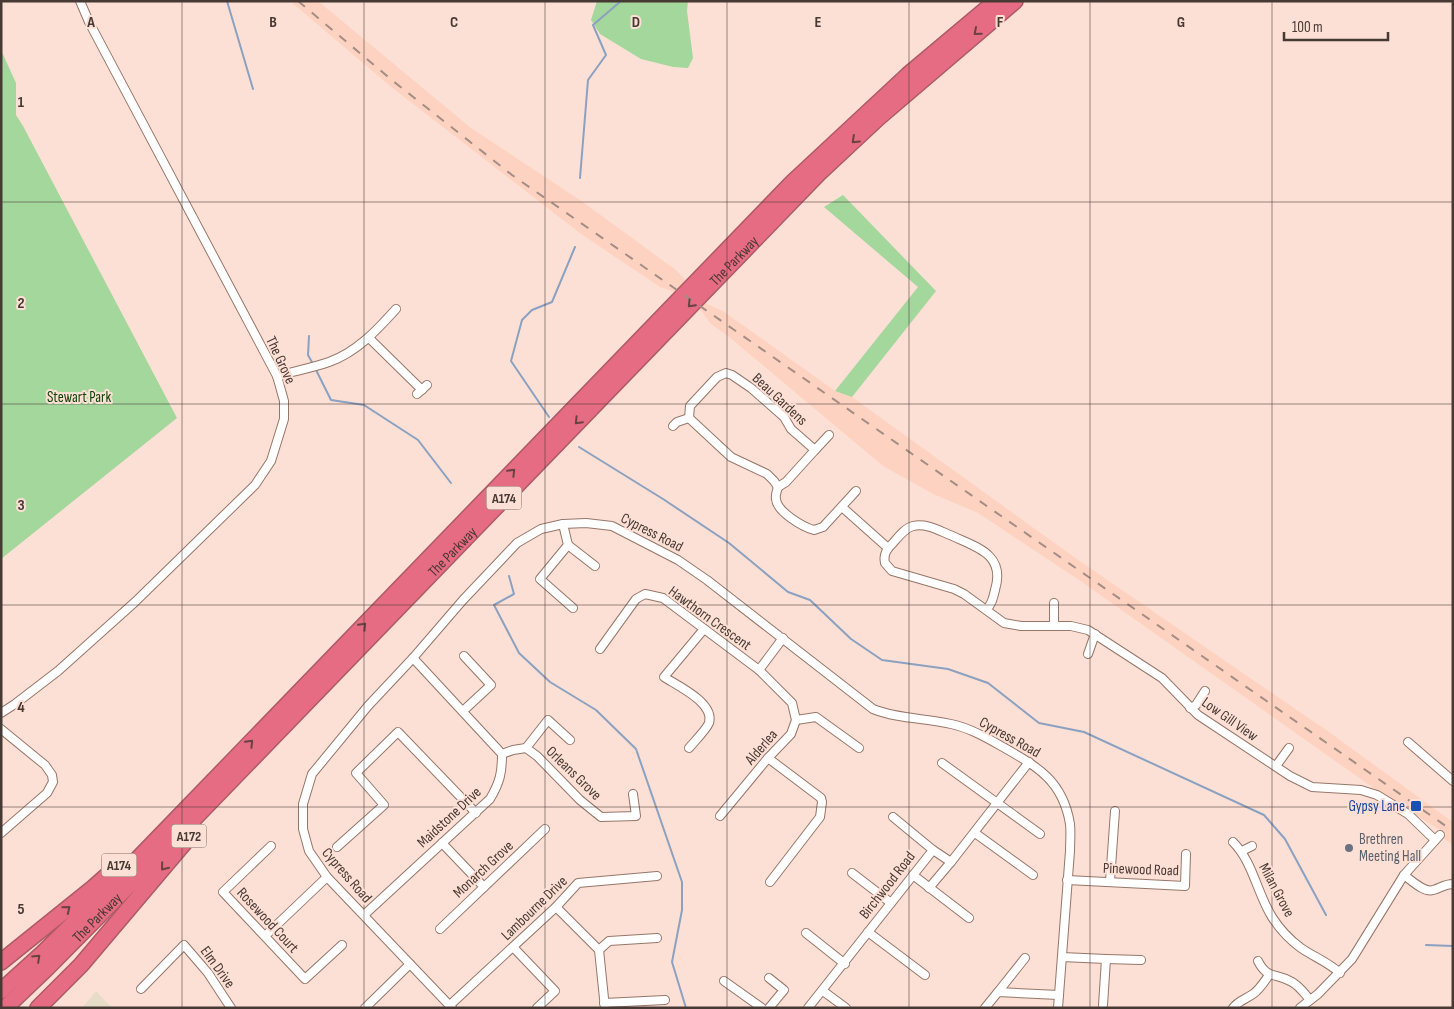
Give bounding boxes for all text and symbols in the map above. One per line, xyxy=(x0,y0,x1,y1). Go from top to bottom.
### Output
scale bar xyxy=(1284,10,1388,42)
text: A xyxy=(86,13,95,32)
text: B xyxy=(269,13,277,32)
text: C xyxy=(450,13,458,32)
text: D xyxy=(632,13,640,32)
text: E xyxy=(815,13,822,32)
text: F xyxy=(997,13,1004,32)
text: G xyxy=(1177,13,1185,32)
text: 100 m xyxy=(1292,18,1323,37)
one-way arrow xyxy=(974,27,983,35)
text: 1 xyxy=(18,93,25,112)
one-way arrow xyxy=(852,134,861,143)
street label: The Parkway xyxy=(706,232,763,290)
text: 2 xyxy=(17,294,25,313)
one-way arrow xyxy=(688,298,697,307)
street label: The Grove xyxy=(261,333,300,387)
street label: Beau Gardens xyxy=(748,369,811,430)
park label: Stewart Park xyxy=(47,388,111,407)
one-way arrow xyxy=(575,415,584,424)
one-way arrow xyxy=(506,468,515,477)
road number: A174 xyxy=(486,486,522,509)
text: 3 xyxy=(17,496,25,515)
street label: Cypress Road xyxy=(617,509,686,556)
street label: The Parkway xyxy=(424,523,481,581)
street label: Hawthorn Crescent xyxy=(665,582,755,655)
one-way arrow xyxy=(357,623,366,632)
street label: Low Gill View xyxy=(1198,693,1262,746)
text: 4 xyxy=(17,698,25,717)
street label: Cypress Road xyxy=(976,713,1044,762)
street label: Alderlea xyxy=(740,726,782,770)
one-way arrow xyxy=(244,740,253,749)
street label: Orleans Grove xyxy=(542,742,605,804)
street label: Maidstone Drive xyxy=(413,783,485,852)
place label: Gypsy Lane xyxy=(1348,797,1405,816)
marker: Gypsy Lane xyxy=(1409,799,1423,813)
road number: A172 xyxy=(172,824,206,848)
place label: Brethren Meeting Hall xyxy=(1359,830,1421,866)
street label: Monarch Grove xyxy=(449,837,517,902)
marker: Brethren Meeting Hall xyxy=(1343,842,1355,854)
street label: Cypress Road xyxy=(317,844,376,907)
street label: Birchwood Road xyxy=(855,848,920,923)
road number: A174 xyxy=(102,854,136,876)
street label: Pinewood Road xyxy=(1103,859,1179,880)
street label: Milan Grove xyxy=(1254,860,1299,921)
one-way arrow xyxy=(160,862,169,871)
street label: Lambourne Drive xyxy=(497,872,572,945)
street label: Rosewood Court xyxy=(233,884,303,957)
street label: The Parkway xyxy=(69,889,126,947)
text: 5 xyxy=(17,900,25,919)
one-way arrow xyxy=(61,907,70,915)
street label: Elm Drive xyxy=(196,943,239,992)
one-way arrow xyxy=(32,955,41,964)

